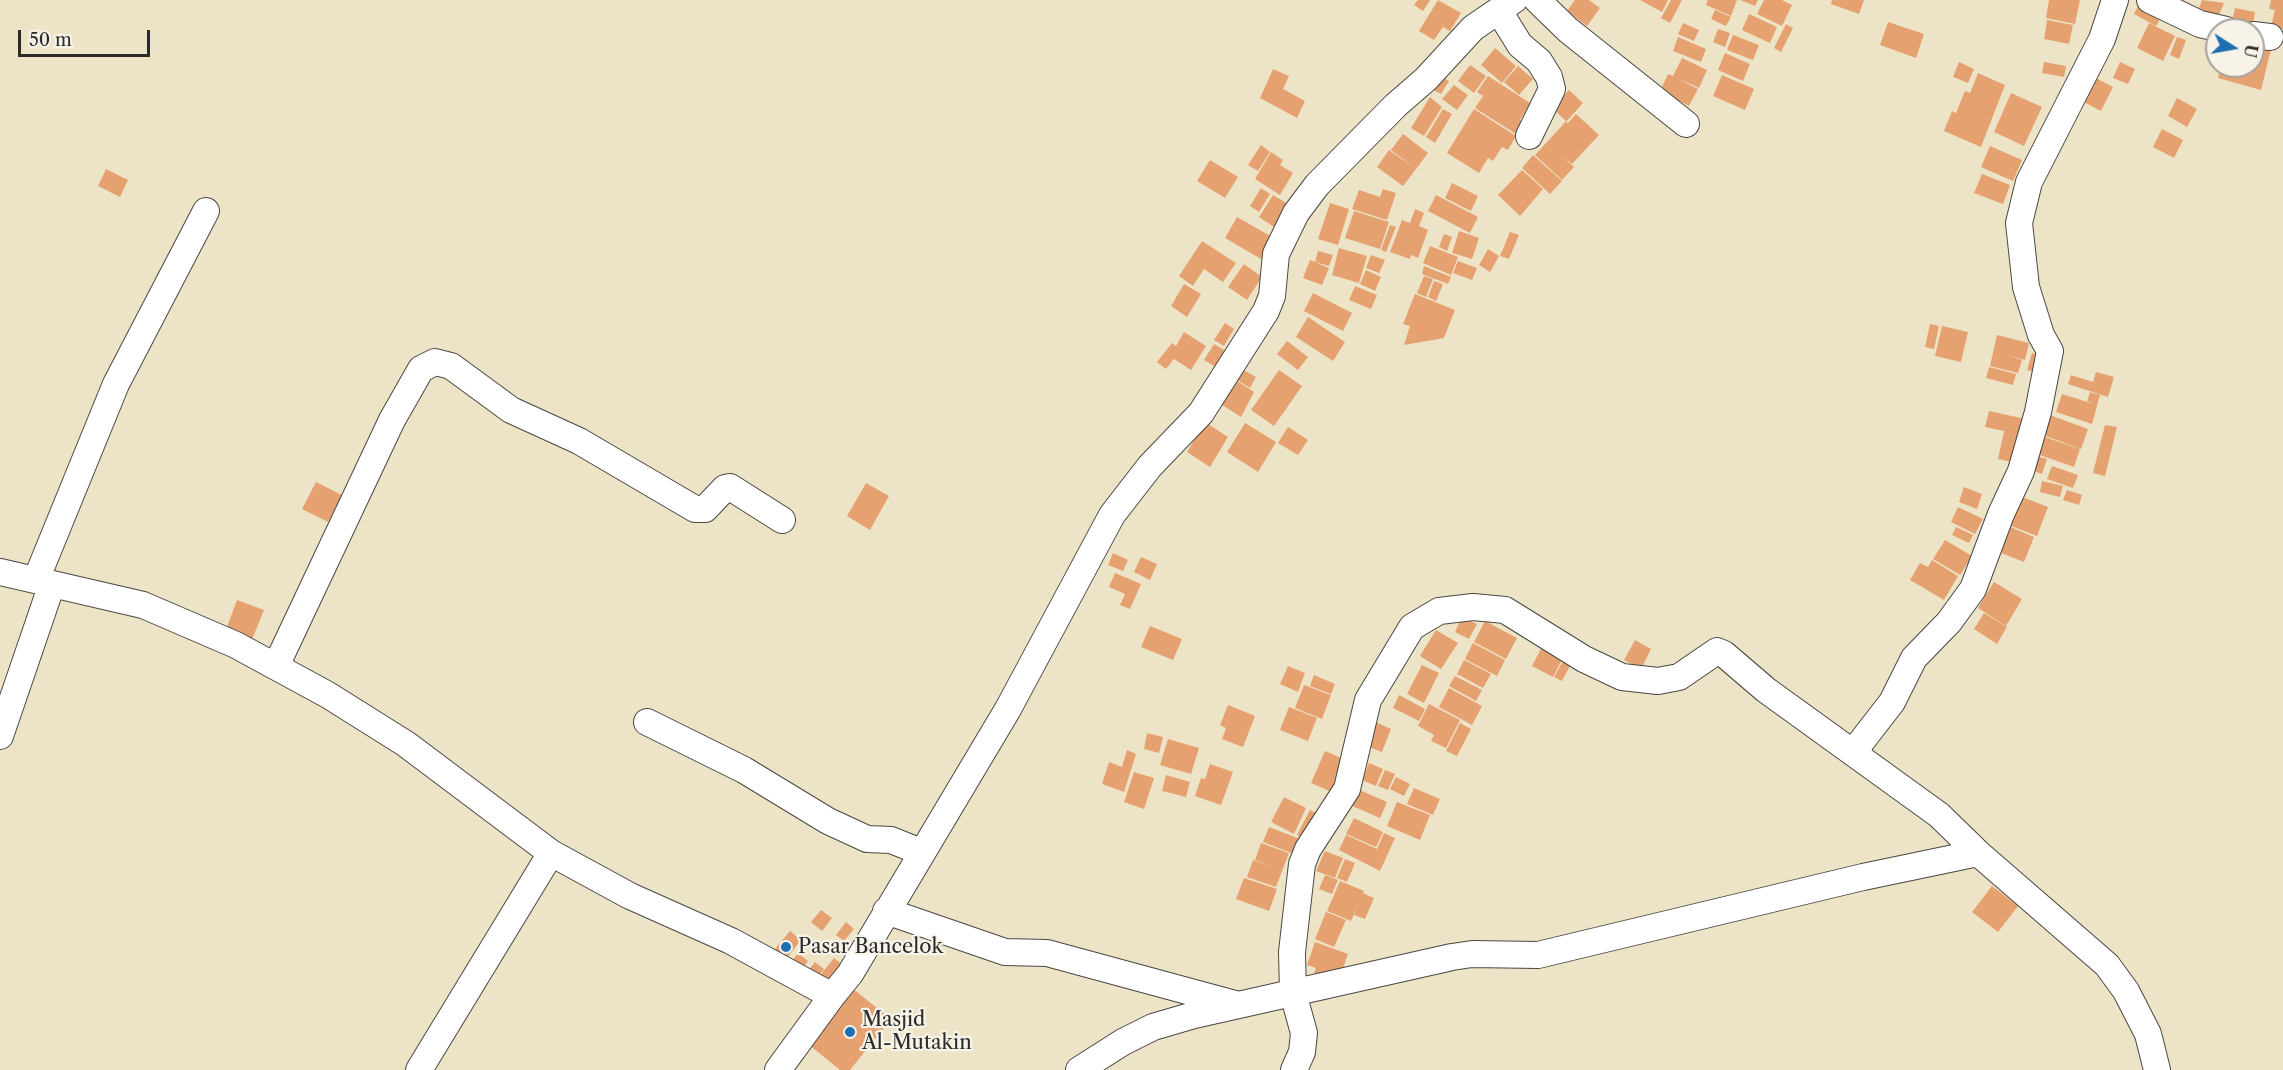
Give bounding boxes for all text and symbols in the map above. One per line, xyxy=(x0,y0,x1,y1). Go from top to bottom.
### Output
scale bar xyxy=(21,18,153,56)
north arrow xyxy=(2205,18,2265,78)
text: 50 m xyxy=(29,29,72,51)
text: U xyxy=(2240,43,2262,59)
place label: Pasar Bancelok xyxy=(798,935,943,959)
marker: Pasar Bancelok xyxy=(779,940,793,954)
place label: Masjid Al-Mutakin xyxy=(862,1008,972,1055)
marker: Masjid Al-Mutakin xyxy=(843,1025,857,1039)

